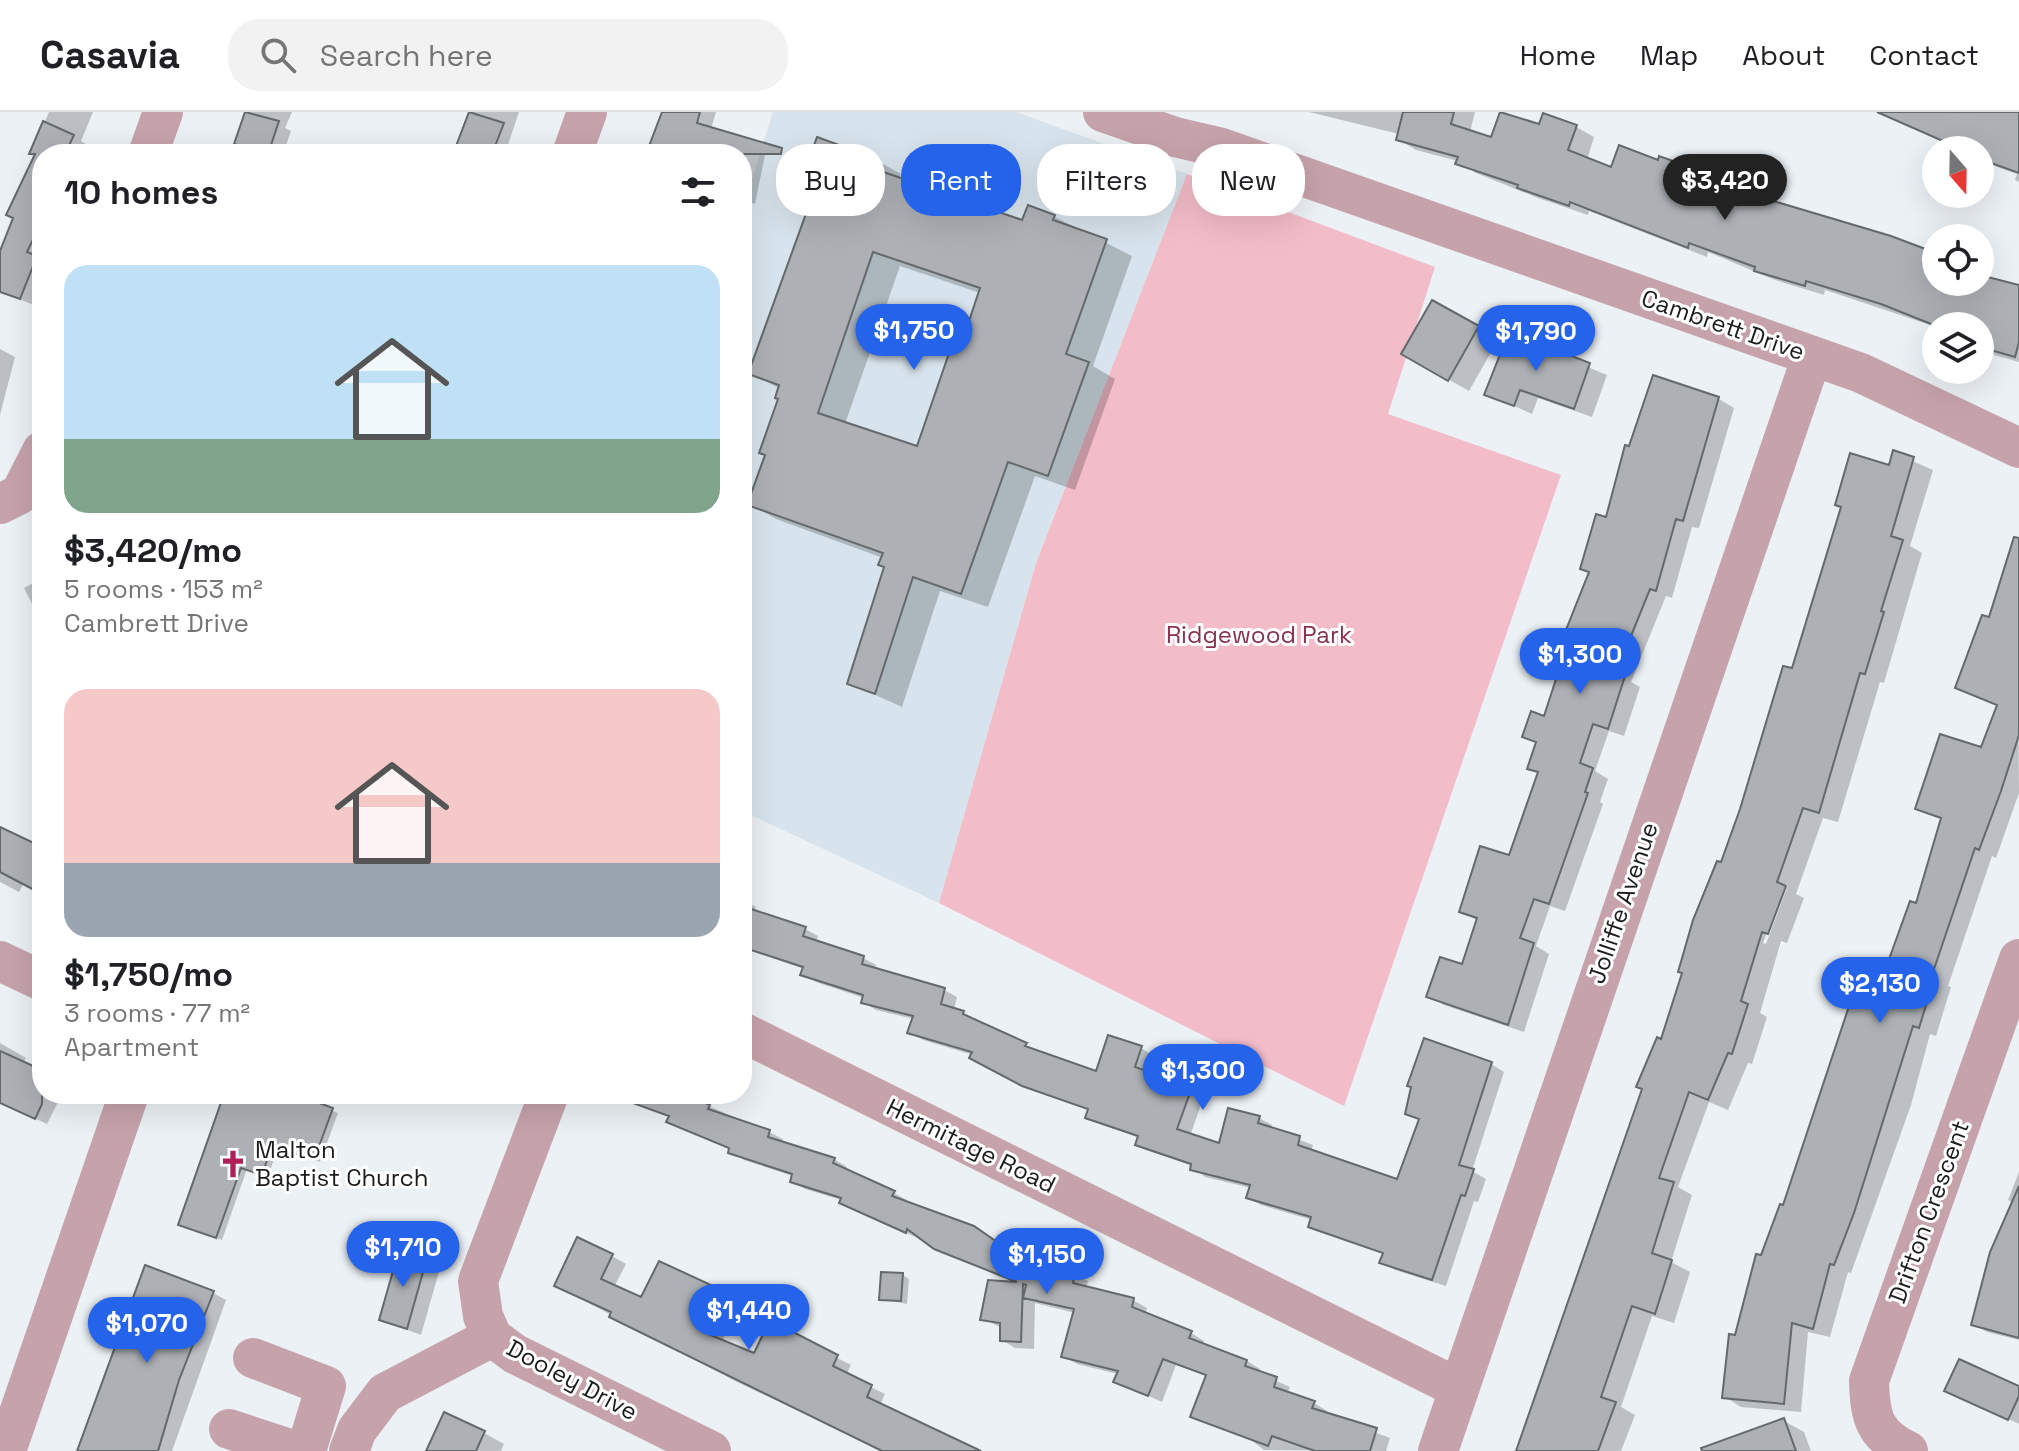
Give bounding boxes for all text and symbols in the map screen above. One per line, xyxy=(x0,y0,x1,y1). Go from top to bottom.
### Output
search box xyxy=(228,19,788,91)
text: Casavia xyxy=(40,31,180,79)
icon: search xyxy=(256,33,300,77)
text: Search here xyxy=(320,36,493,75)
text: Home xyxy=(1520,37,1596,73)
text: Map xyxy=(1640,37,1698,73)
text: About xyxy=(1742,37,1825,73)
text: Contact xyxy=(1869,37,1979,73)
north arrow xyxy=(1922,136,1994,208)
map controls xyxy=(1922,136,1994,384)
chip: Buy xyxy=(776,144,885,216)
chip: Rent xyxy=(901,144,1021,216)
chip: Filters xyxy=(1037,144,1176,216)
chip: New xyxy=(1192,144,1305,216)
pin: $3,420 xyxy=(1660,154,1790,222)
text: $3,420 xyxy=(1681,163,1769,197)
icon: filters xyxy=(676,170,720,214)
text: 10 homes xyxy=(64,171,218,214)
button: locate xyxy=(1922,224,1994,296)
street label: Cambrett Drive xyxy=(1637,282,1809,367)
pin: $1,750 xyxy=(849,304,979,372)
pin: $1,790 xyxy=(1471,305,1601,373)
button: layers xyxy=(1922,312,1994,384)
text: $1,750 xyxy=(873,313,955,347)
text: $1,790 xyxy=(1495,314,1577,348)
icon: home xyxy=(320,317,464,461)
text: $3,420/mo xyxy=(64,529,242,572)
text: 5 rooms · 153 m² xyxy=(64,572,263,606)
text: Cambrett Drive xyxy=(64,606,249,640)
park label: Ridgewood Park xyxy=(1166,619,1352,650)
pin: $1,300 xyxy=(1515,628,1645,696)
text: $1,300 xyxy=(1538,637,1622,671)
icon: home xyxy=(320,741,464,885)
street label: Jolliffe Avenue xyxy=(1580,818,1665,988)
text: $1,750/mo xyxy=(64,953,233,996)
pin: $2,130 xyxy=(1815,957,1945,1025)
text: $2,130 xyxy=(1839,966,1921,1000)
text: 3 rooms · 77 m² xyxy=(64,996,250,1030)
text: Apartment xyxy=(64,1030,199,1064)
pin: $1,300 xyxy=(1138,1044,1268,1112)
text: $1,300 xyxy=(1161,1053,1245,1087)
street label: Hermitage Road xyxy=(881,1091,1061,1200)
street label: Drifton Crescent xyxy=(1881,1116,1976,1307)
place label: Malton Baptist Church xyxy=(255,1134,428,1193)
church icon: Malton Baptist Church xyxy=(218,1149,248,1179)
pin: $1,710 xyxy=(338,1221,468,1289)
pin: $1,150 xyxy=(982,1228,1112,1296)
text: $1,710 xyxy=(364,1230,442,1264)
text: $1,150 xyxy=(1008,1237,1086,1271)
pin: $1,440 xyxy=(684,1284,814,1352)
text: $1,440 xyxy=(706,1293,792,1327)
pin: $1,070 xyxy=(82,1297,212,1365)
text: $1,070 xyxy=(106,1306,188,1340)
street label: Dooley Drive xyxy=(501,1332,643,1427)

